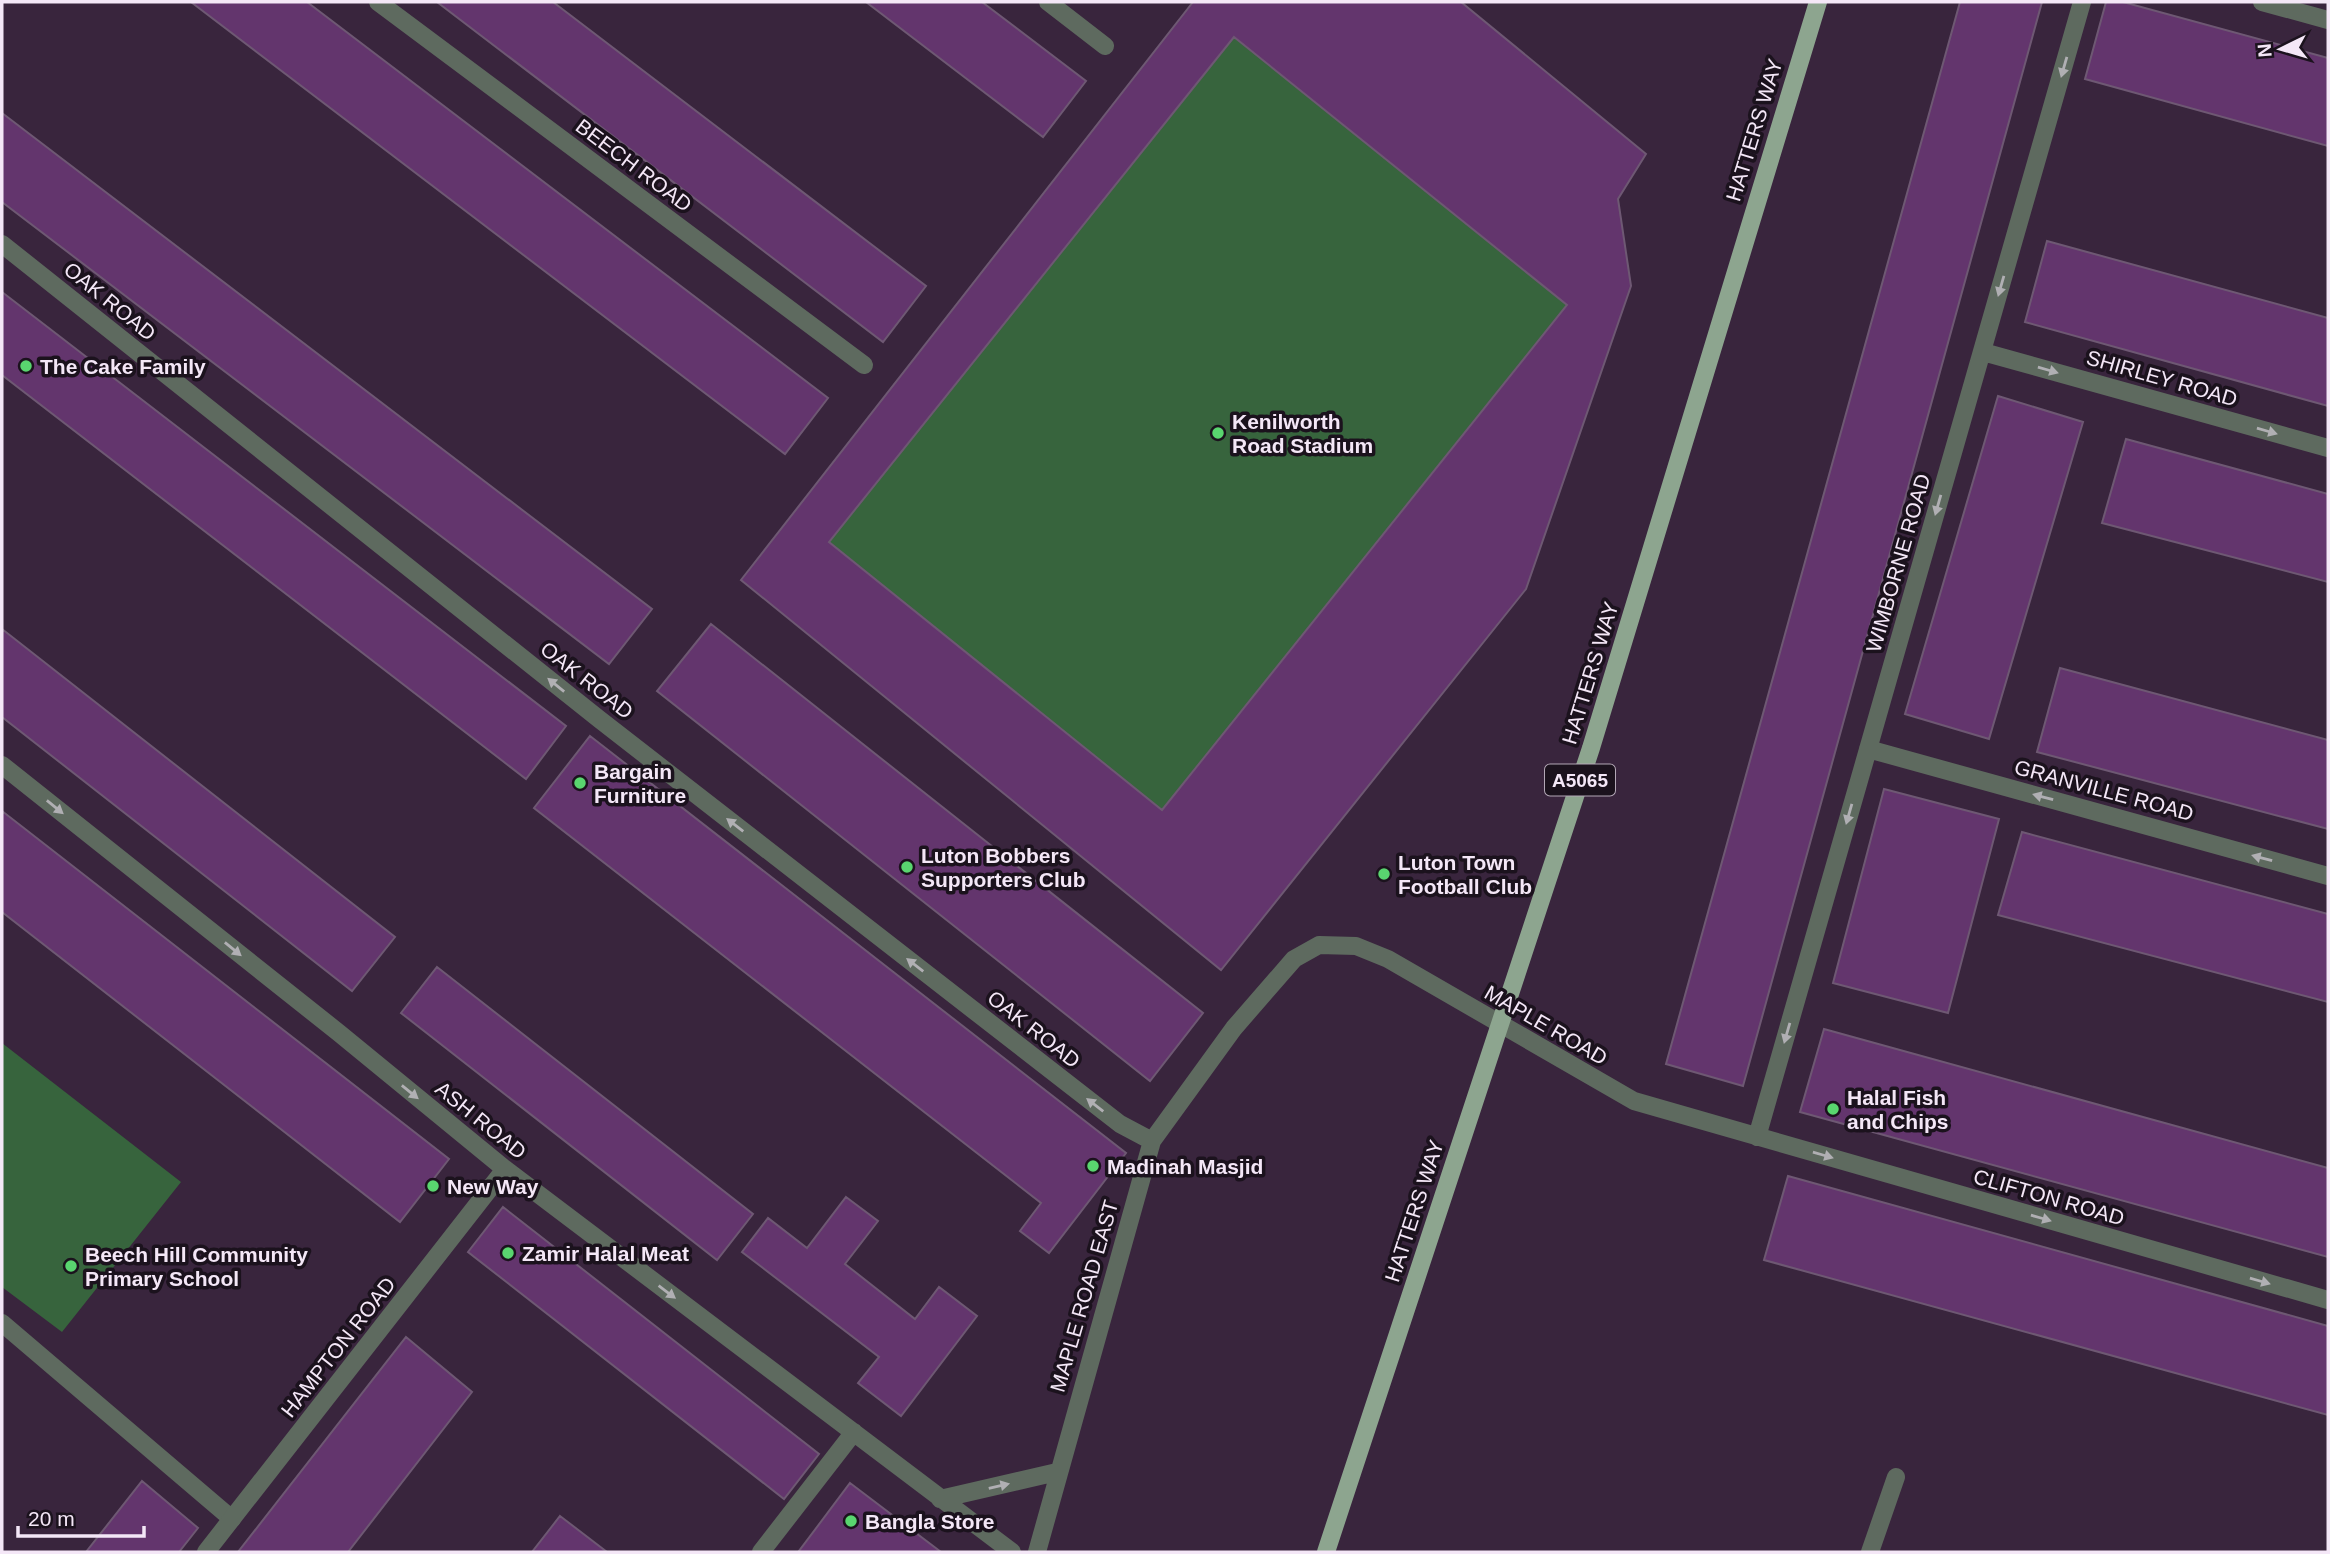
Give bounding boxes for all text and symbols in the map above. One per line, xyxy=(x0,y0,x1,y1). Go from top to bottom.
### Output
north arrow xyxy=(2246,14,2316,84)
text: N xyxy=(2254,43,2276,58)
street label: HATTERS WAY xyxy=(1721,56,1787,204)
one-way arrow xyxy=(2058,57,2068,78)
street label: BEECH ROAD xyxy=(572,114,696,216)
street label: OAK ROAD xyxy=(60,257,160,345)
one-way arrow xyxy=(1996,276,2006,297)
street label: SHIRLEY ROAD xyxy=(2084,345,2240,411)
place label: The Cake Family xyxy=(40,355,206,378)
marker: The Cake Family xyxy=(18,358,34,374)
one-way arrow xyxy=(2038,365,2060,376)
place label: Kenilworth Road Stadium xyxy=(1232,410,1373,457)
marker: Kenilworth Road Stadium xyxy=(1210,425,1226,441)
one-way arrow xyxy=(2257,427,2278,437)
street label: WIMBORNE ROAD xyxy=(1862,471,1934,655)
one-way arrow xyxy=(1933,495,1943,516)
street label: HATTERS WAY xyxy=(1557,599,1623,747)
street label: OAK ROAD xyxy=(536,637,638,723)
one-way arrow xyxy=(548,678,566,693)
street label: GRANVILLE ROAD xyxy=(2012,755,2196,825)
place label: Bargain Furniture xyxy=(594,760,686,807)
road number: A5065 xyxy=(1545,764,1615,796)
marker: Bargain Furniture xyxy=(572,775,588,791)
one-way arrow xyxy=(2032,791,2054,802)
one-way arrow xyxy=(46,800,64,815)
one-way arrow xyxy=(1844,804,1854,825)
one-way arrow xyxy=(727,818,745,833)
place label: Luton Bobbers Supporters Club xyxy=(921,844,1086,891)
place label: Luton Town Football Club xyxy=(1398,851,1532,898)
one-way arrow xyxy=(2251,852,2273,863)
marker: Luton Bobbers Supporters Club xyxy=(899,859,915,875)
marker: Luton Town Football Club xyxy=(1376,866,1392,882)
one-way arrow xyxy=(225,941,242,956)
one-way arrow xyxy=(906,958,924,972)
street label: MAPLE ROAD xyxy=(1481,981,1611,1069)
street label: OAK ROAD xyxy=(983,986,1085,1072)
one-way arrow xyxy=(1781,1023,1791,1044)
street label: ASH ROAD xyxy=(431,1077,531,1163)
one-way arrow xyxy=(401,1084,419,1099)
place label: Halal Fish and Chips xyxy=(1847,1086,1949,1133)
one-way arrow xyxy=(1086,1097,1104,1112)
marker: Halal Fish and Chips xyxy=(1825,1101,1841,1117)
street label: HATTERS WAY xyxy=(1380,1137,1448,1285)
one-way arrow xyxy=(1812,1151,1833,1161)
place label: Madinah Masjid xyxy=(1107,1155,1263,1178)
marker: Madinah Masjid xyxy=(1085,1158,1101,1174)
street label: CLIFTON ROAD xyxy=(1971,1164,2127,1230)
place label: New Way xyxy=(447,1175,539,1198)
marker: New Way xyxy=(425,1178,441,1194)
street label: MAPLE ROAD EAST xyxy=(1046,1197,1122,1395)
one-way arrow xyxy=(2030,1213,2052,1224)
place label: Zamir Halal Meat xyxy=(522,1242,689,1265)
place label: Beech Hill Community Primary School xyxy=(85,1243,308,1290)
marker: Zamir Halal Meat xyxy=(500,1245,516,1261)
marker: Beech Hill Community Primary School xyxy=(63,1258,79,1274)
street label: HAMPTON ROAD xyxy=(276,1272,400,1422)
one-way arrow xyxy=(2250,1276,2271,1286)
one-way arrow xyxy=(658,1284,676,1299)
one-way arrow xyxy=(988,1480,1010,1491)
scale bar xyxy=(18,1494,144,1538)
text: 20 m xyxy=(28,1507,75,1530)
place label: Bangla Store xyxy=(865,1510,995,1533)
marker: Bangla Store xyxy=(843,1513,859,1529)

